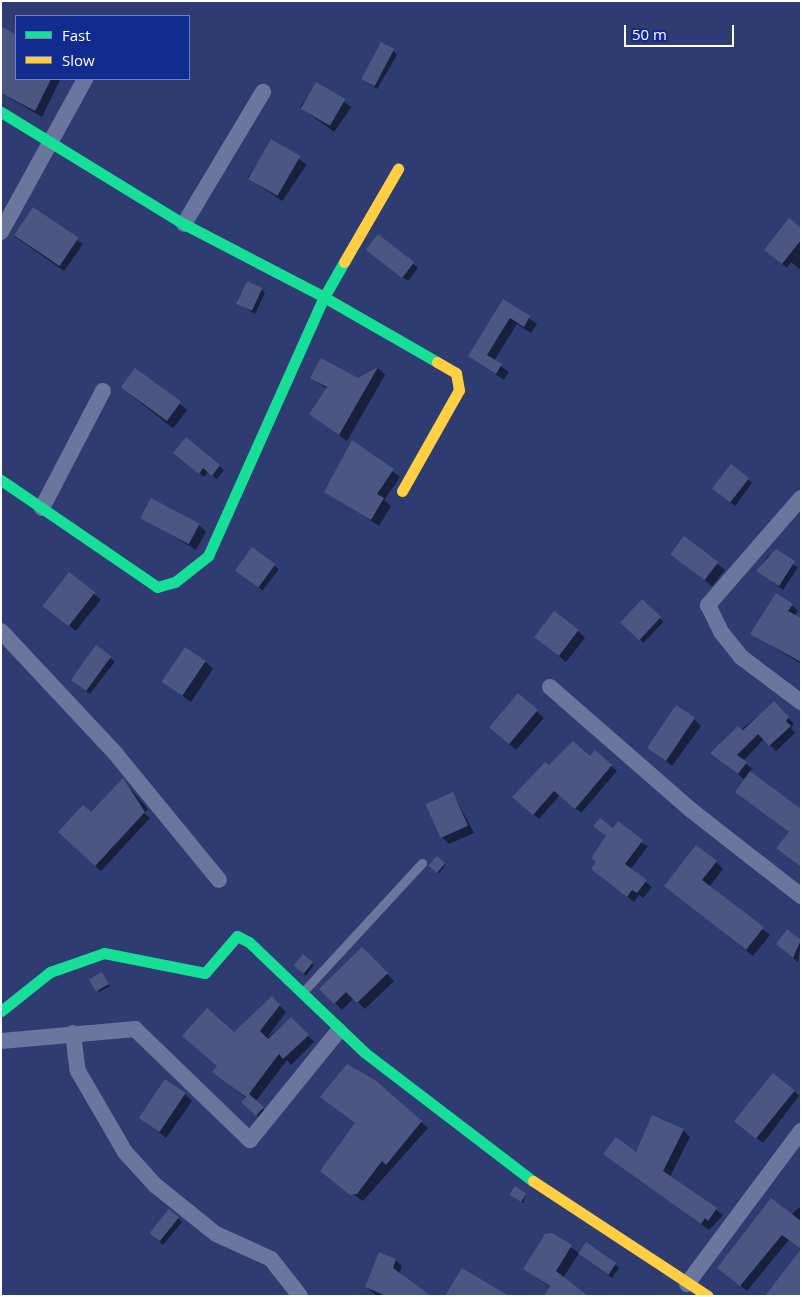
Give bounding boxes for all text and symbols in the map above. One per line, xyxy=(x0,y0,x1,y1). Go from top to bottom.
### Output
legend xyxy=(15,15,190,80)
scale bar xyxy=(627,15,737,47)
text: 50 m xyxy=(632,24,667,44)
text: Fast xyxy=(62,25,91,45)
text: Slow xyxy=(62,50,95,70)

